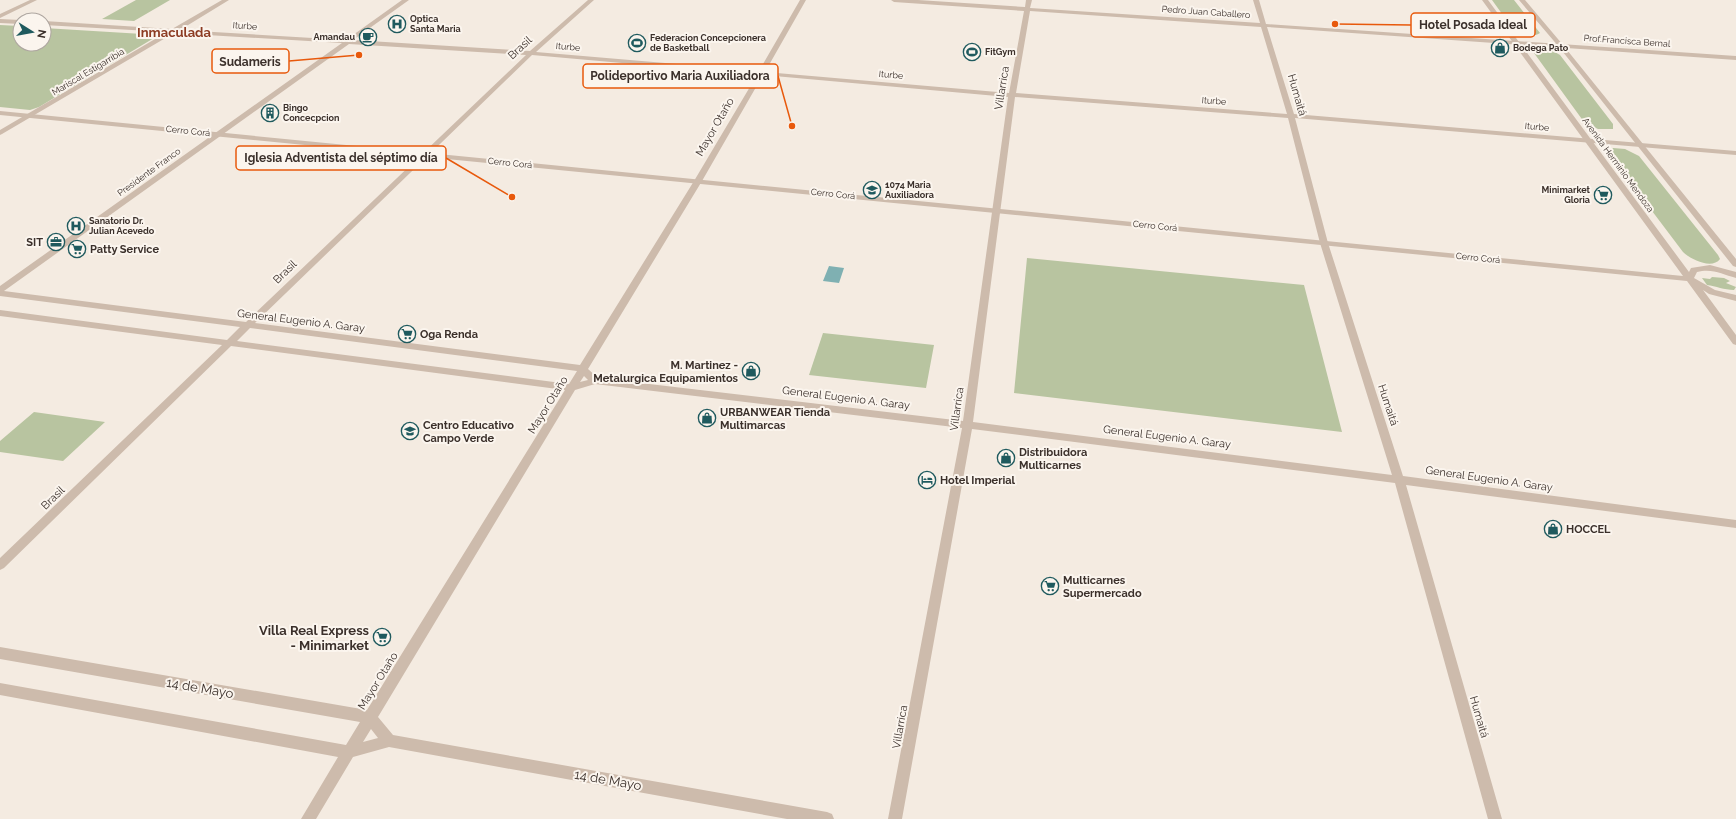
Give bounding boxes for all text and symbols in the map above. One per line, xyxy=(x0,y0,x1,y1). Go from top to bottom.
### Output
street label: Pedro Juan Caballero xyxy=(1161,4,1251,20)
north arrow xyxy=(12,12,52,52)
callout: Hotel Posada Ideal xyxy=(1411,13,1535,37)
hospital icon: Optica Santa Maria xyxy=(387,14,407,34)
place label: Optica Santa Maria xyxy=(410,14,461,34)
text: Hotel Posada Ideal xyxy=(1419,18,1527,32)
street label: Iturbe xyxy=(232,20,258,32)
district label: Inmaculada xyxy=(137,25,212,40)
cafe icon: Amandau xyxy=(358,27,378,47)
text: N xyxy=(34,28,49,39)
place label: Amandau xyxy=(313,32,355,42)
sports icon: Federacion Concepcionera de Basketball xyxy=(627,33,647,53)
place label: Federacion Concepcionera de Basketball xyxy=(650,33,766,53)
street label: Prof.Francisca Bernal xyxy=(1583,33,1671,49)
street label: Brasil xyxy=(505,34,535,62)
shop icon: Bodega Pato xyxy=(1490,38,1510,58)
street label: Iturbe xyxy=(555,41,581,53)
sports icon: FitGym xyxy=(962,42,982,62)
place label: Bodega Pato xyxy=(1513,43,1569,53)
street label: Mariscal Estigarribia xyxy=(50,46,126,98)
place label: FitGym xyxy=(985,47,1016,57)
callout: Sudameris xyxy=(212,49,289,73)
text: Sudameris xyxy=(219,55,281,69)
callout: Polideportivo Maria Auxiliadora xyxy=(583,64,778,88)
street label: Villarrica xyxy=(992,65,1012,111)
text: Polideportivo Maria Auxiliadora xyxy=(590,69,770,83)
street label: Iturbe xyxy=(878,69,904,81)
street label: Humaitá xyxy=(1285,73,1309,117)
street label: Mayor Otaño xyxy=(693,95,737,158)
street label: Iturbe xyxy=(1201,95,1227,107)
building icon: Bingo Concecpcion xyxy=(260,103,280,123)
place label: Bingo Concecpcion xyxy=(283,103,340,123)
street label: Avenida Herminio Mendoza xyxy=(1580,116,1656,214)
street label: Iturbe xyxy=(1524,121,1550,133)
street label: Cerro Corá xyxy=(165,124,211,138)
street label: Presidente Franco xyxy=(116,146,182,198)
callout: Iglesia Adventista del séptimo día xyxy=(236,146,446,170)
text: Iglesia Adventista del séptimo día xyxy=(244,151,438,165)
street label: Cerro Corá xyxy=(487,156,533,170)
school or university icon: 1074 Maria Auxiliadora xyxy=(862,180,882,200)
place label: 1074 Maria Auxiliadora xyxy=(885,180,934,200)
place label: Minimarket Gloria xyxy=(1542,185,1591,205)
supermarket icon: Minimarket Gloria xyxy=(1593,185,1613,205)
street label: Cerro Corá xyxy=(810,187,856,201)
hospital icon: Sanatorio Dr. Julian Acevedo xyxy=(66,216,86,236)
place label: Sanatorio Dr. Julian Acevedo xyxy=(89,216,155,236)
street label: Cerro Corá xyxy=(1132,219,1178,233)
office icon: SIT xyxy=(46,232,66,252)
place label: SIT xyxy=(26,236,43,249)
supermarket icon: Patty Service xyxy=(67,239,87,259)
place label: Patty Service xyxy=(90,243,159,256)
street label: Cerro Corá xyxy=(1455,251,1501,265)
street label: Brasil xyxy=(270,258,300,286)
street label: General Eugenio A. Garay xyxy=(236,307,366,335)
supermarket icon: Oga Renda xyxy=(397,324,417,344)
place label: Oga Renda xyxy=(420,328,478,341)
place label: M. Martinez - Metalurgica Equipamientos xyxy=(593,359,739,385)
shop icon: M. Martinez - Metalurgica Equipamientos xyxy=(741,361,761,381)
street label: Mayor Otaño xyxy=(525,374,571,436)
street label: Humaitá xyxy=(1375,383,1401,427)
street label: General Eugenio A. Garay xyxy=(781,384,911,412)
street label: Villarrica xyxy=(948,386,966,432)
place label: URBANWEAR Tienda Multimarcas xyxy=(720,406,830,432)
shop icon: URBANWEAR Tienda Multimarcas xyxy=(697,408,717,428)
place label: Centro Educativo Campo Verde xyxy=(423,419,514,445)
school or university icon: Centro Educativo Campo Verde xyxy=(400,421,420,441)
street label: General Eugenio A. Garay xyxy=(1102,423,1232,451)
place label: Distribuidora Multicarnes xyxy=(1019,446,1087,472)
shop icon: Distribuidora Multicarnes xyxy=(996,448,1016,468)
street label: General Eugenio A. Garay xyxy=(1424,464,1554,494)
hotel icon: Hotel Imperial xyxy=(917,470,937,490)
place label: Hotel Imperial xyxy=(940,474,1016,487)
street label: Brasil xyxy=(38,484,68,512)
shop icon: HOCCEL xyxy=(1543,519,1563,539)
place label: HOCCEL xyxy=(1566,523,1611,536)
place label: Multicarnes Supermercado xyxy=(1063,574,1142,600)
supermarket icon: Multicarnes Supermercado xyxy=(1040,576,1060,596)
place label: Villa Real Express - Minimarket xyxy=(259,623,370,653)
supermarket icon: Villa Real Express - Minimarket xyxy=(372,627,392,647)
street label: Mayor Otaño xyxy=(355,650,401,712)
street label: 14 de Mayo xyxy=(165,675,235,701)
street label: Humaitá xyxy=(1467,695,1491,739)
street label: Villarrica xyxy=(890,704,910,750)
street label: 14 de Mayo xyxy=(573,767,643,793)

